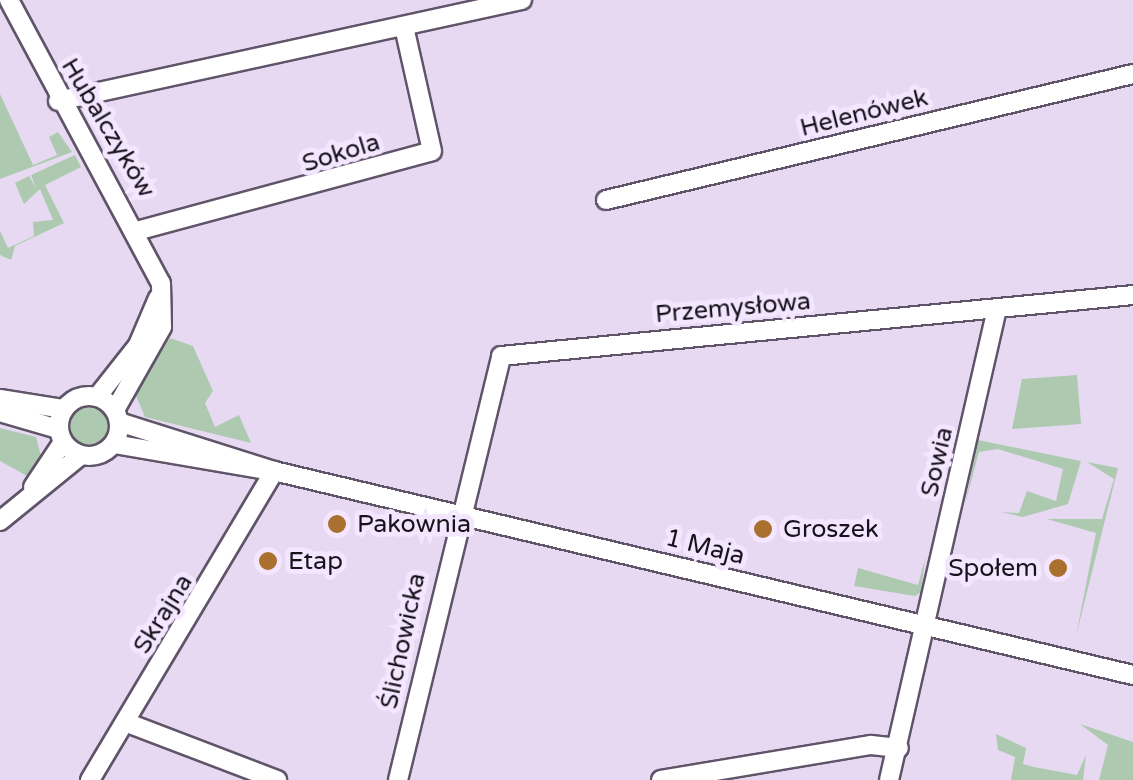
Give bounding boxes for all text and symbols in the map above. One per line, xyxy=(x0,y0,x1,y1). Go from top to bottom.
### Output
street label: Hubalczyków xyxy=(55,53,161,203)
street label: Helenówek xyxy=(797,83,931,143)
street label: Sokola xyxy=(299,127,383,179)
street label: Przemysłowa xyxy=(654,286,812,330)
street label: Sowia xyxy=(914,424,960,500)
place label: Pakownia xyxy=(357,509,471,539)
marker: Pakownia xyxy=(326,513,348,535)
place label: Groszek xyxy=(783,514,879,544)
marker: Groszek xyxy=(752,518,774,540)
street label: 1 Maja xyxy=(662,523,748,571)
place label: Etap xyxy=(288,546,343,576)
marker: Etap xyxy=(257,550,279,572)
place label: Społem xyxy=(948,553,1038,583)
marker: Społem xyxy=(1047,557,1069,579)
street label: Skrajna xyxy=(127,569,199,659)
street label: Ślichowicka xyxy=(374,570,432,712)

